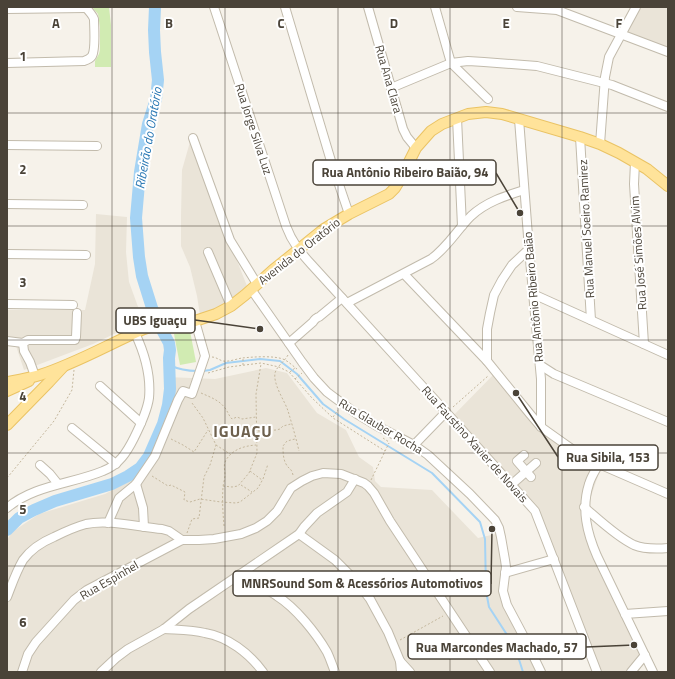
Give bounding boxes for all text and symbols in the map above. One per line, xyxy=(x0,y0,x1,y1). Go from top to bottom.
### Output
text: A xyxy=(52,13,60,33)
text: B xyxy=(165,13,173,33)
text: C xyxy=(277,13,285,33)
text: D xyxy=(390,13,398,33)
text: E xyxy=(502,13,510,33)
text: F xyxy=(616,13,623,33)
street label: Rua Ana Clara xyxy=(370,43,408,115)
text: 1 xyxy=(19,46,27,66)
street label: Rua Jorge Silva Luz xyxy=(230,81,278,177)
water label: Ribeirão do Oratório xyxy=(129,85,167,190)
text: 2 xyxy=(19,159,27,179)
street label: Rua Manuel Soeiro Ramirez xyxy=(573,159,599,299)
callout: Rua Antônio Ribeiro Baião, 94 xyxy=(313,160,496,185)
text: Rua Antônio Ribeiro Baião, 94 xyxy=(321,162,489,182)
street label: Rua José Simões Alvim xyxy=(625,195,651,311)
street label: Avenida do Oratório xyxy=(254,213,344,289)
street label: Rua Antônio Ribeiro Baião xyxy=(518,231,548,363)
text: 3 xyxy=(19,272,27,292)
callout: UBS Iguaçu xyxy=(116,308,195,333)
text: UBS Iguaçu xyxy=(123,310,187,330)
street label: Rua Faustino Xavier de Novais xyxy=(417,381,533,507)
text: 4 xyxy=(19,386,27,406)
street label: Rua Glauber Rocha xyxy=(335,393,427,459)
district label: IGUAÇU xyxy=(213,419,273,443)
callout: Rua Sibila, 153 xyxy=(558,445,658,470)
text: Rua Sibila, 153 xyxy=(566,447,650,467)
text: 5 xyxy=(19,499,27,519)
street label: Rua Espinhel xyxy=(76,555,142,605)
callout: MNRSound Som & Acessórios Automotivos xyxy=(233,571,491,596)
text: MNRSound Som & Acessórios Automotivos xyxy=(241,573,483,593)
text: 6 xyxy=(19,612,27,632)
callout: Rua Marcondes Machado, 57 xyxy=(408,634,586,659)
text: Rua Marcondes Machado, 57 xyxy=(416,637,578,657)

